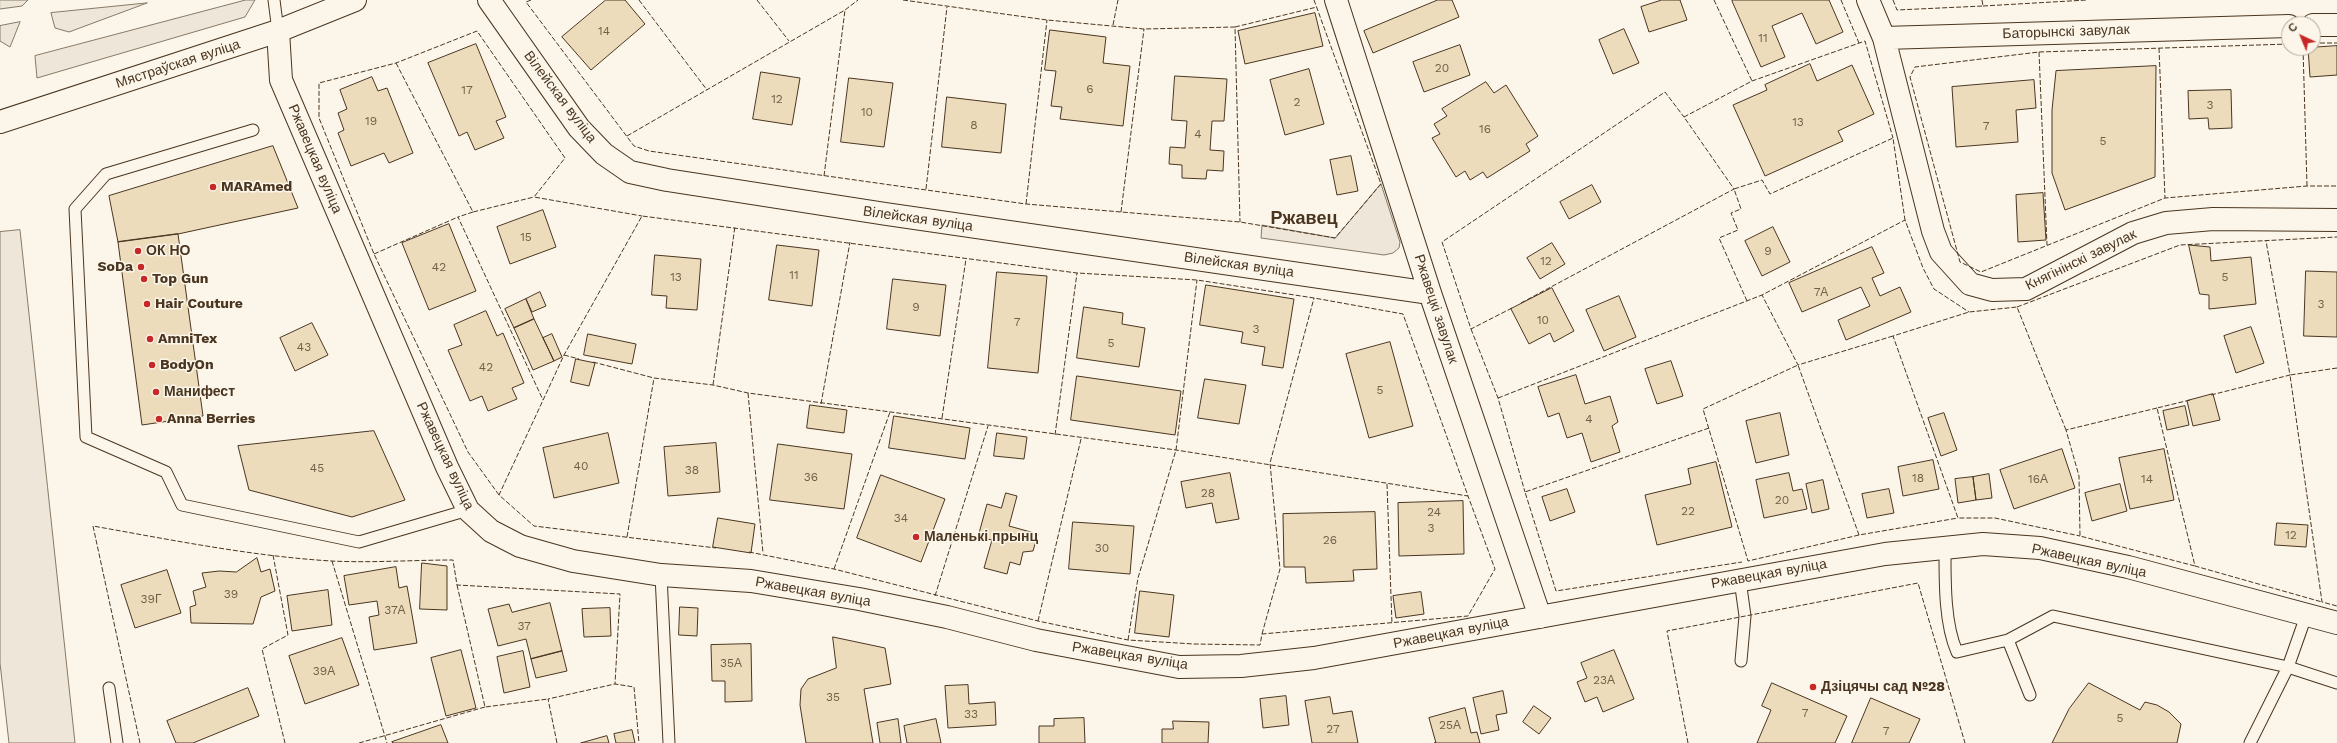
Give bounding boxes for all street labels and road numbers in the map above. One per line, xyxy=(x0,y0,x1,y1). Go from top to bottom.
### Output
street label: Баторынскі завулак xyxy=(2002,21,2130,43)
street label: Мястраўская вуліца xyxy=(114,36,242,92)
street label: Вілейская вуліца xyxy=(520,48,600,146)
street label: Ржавецкая вуліца xyxy=(284,102,346,216)
street label: Вілейская вуліца xyxy=(862,203,974,235)
street label: Княгінінскі завулак xyxy=(2023,226,2139,294)
street label: Вілейская вуліца xyxy=(1183,249,1295,281)
street label: Ржавецкі завулак xyxy=(1410,252,1462,366)
street label: Ржавецкая вуліца xyxy=(413,399,477,513)
street label: Ржавецкая вуліца xyxy=(2030,541,2148,581)
street label: Ржавецкая вуліца xyxy=(1710,556,1828,592)
street label: Ржавецкая вуліца xyxy=(754,574,872,610)
street label: Ржавецкая вуліца xyxy=(1392,614,1510,652)
street label: Ржавецкая вуліца xyxy=(1071,639,1189,673)

